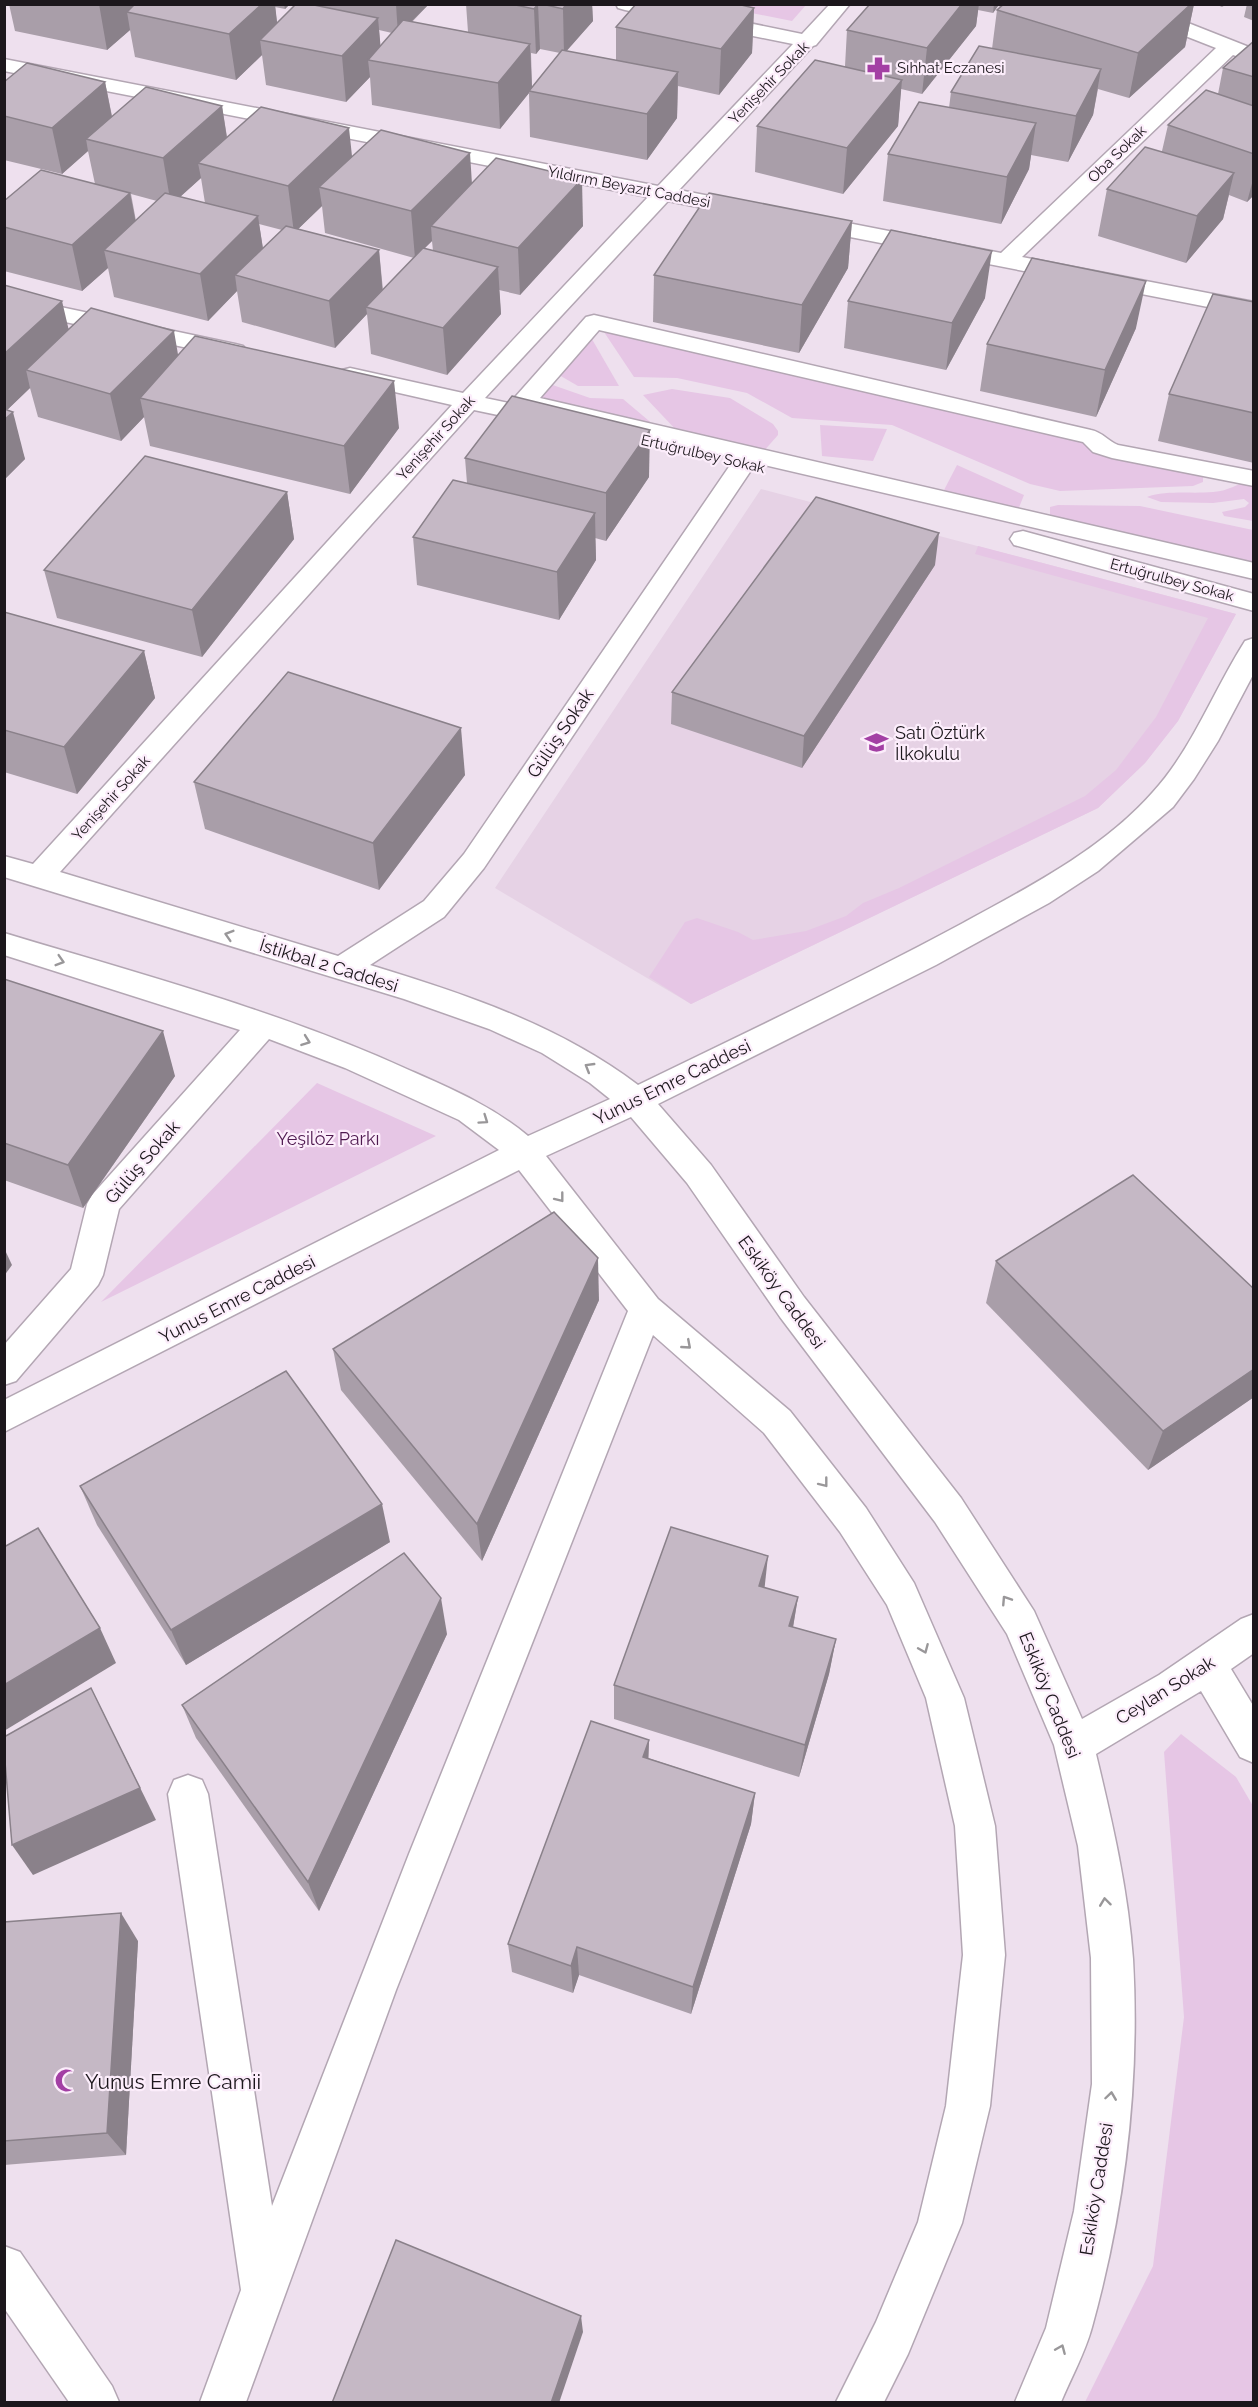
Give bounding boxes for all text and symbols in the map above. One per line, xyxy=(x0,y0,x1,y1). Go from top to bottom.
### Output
street label: Yenişehir Sokak xyxy=(725,38,813,128)
pharmacy icon: Sıhhat Eczanesi xyxy=(866,55,892,81)
place label: Sıhhat Eczanesi xyxy=(897,59,1005,77)
street label: Oba Sokak xyxy=(1084,122,1150,186)
street label: Yıldırım Beyazıt Caddesi xyxy=(546,162,712,212)
street label: Yenişehir Sokak xyxy=(393,392,479,484)
street label: Ertuğrulbey Sokak xyxy=(639,431,767,477)
street label: Ertuğrulbey Sokak xyxy=(1108,555,1236,605)
street label: Gülüş Sokak xyxy=(523,684,598,782)
place label: Satı Öztürk İlkokulu xyxy=(895,722,986,764)
school or university icon: Satı Öztürk İlkokulu xyxy=(864,729,890,755)
street label: Yenişehir Sokak xyxy=(68,752,154,844)
one-way arrow xyxy=(225,930,235,942)
street label: İstikbal 2 Caddesi xyxy=(257,934,401,996)
one-way arrow xyxy=(54,954,65,967)
one-way arrow xyxy=(300,1033,311,1046)
street label: Yunus Emre Caddesi xyxy=(590,1035,754,1129)
one-way arrow xyxy=(585,1062,595,1074)
one-way arrow xyxy=(477,1113,488,1124)
street label: Gülüş Sokak xyxy=(100,1116,184,1208)
park label: Yeşilöz Parkı xyxy=(277,1128,379,1149)
one-way arrow xyxy=(552,1192,563,1203)
street label: Eskiköy Caddesi xyxy=(734,1232,830,1352)
street label: Yunus Emre Caddesi xyxy=(156,1251,318,1347)
one-way arrow xyxy=(681,1338,691,1349)
one-way arrow xyxy=(817,1476,828,1487)
one-way arrow xyxy=(1001,1596,1013,1606)
street label: Eskiköy Caddesi xyxy=(1015,1629,1085,1761)
one-way arrow xyxy=(917,1643,929,1654)
street label: Ceylan Sokak xyxy=(1112,1651,1219,1729)
one-way arrow xyxy=(1099,1897,1112,1906)
mosque icon: Yunus Emre Camii xyxy=(54,2068,80,2094)
place label: Yunus Emre Camii xyxy=(85,2069,261,2094)
one-way arrow xyxy=(1105,2092,1117,2101)
street label: Eskiköy Caddesi xyxy=(1075,2121,1117,2257)
one-way arrow xyxy=(1054,2344,1066,2355)

